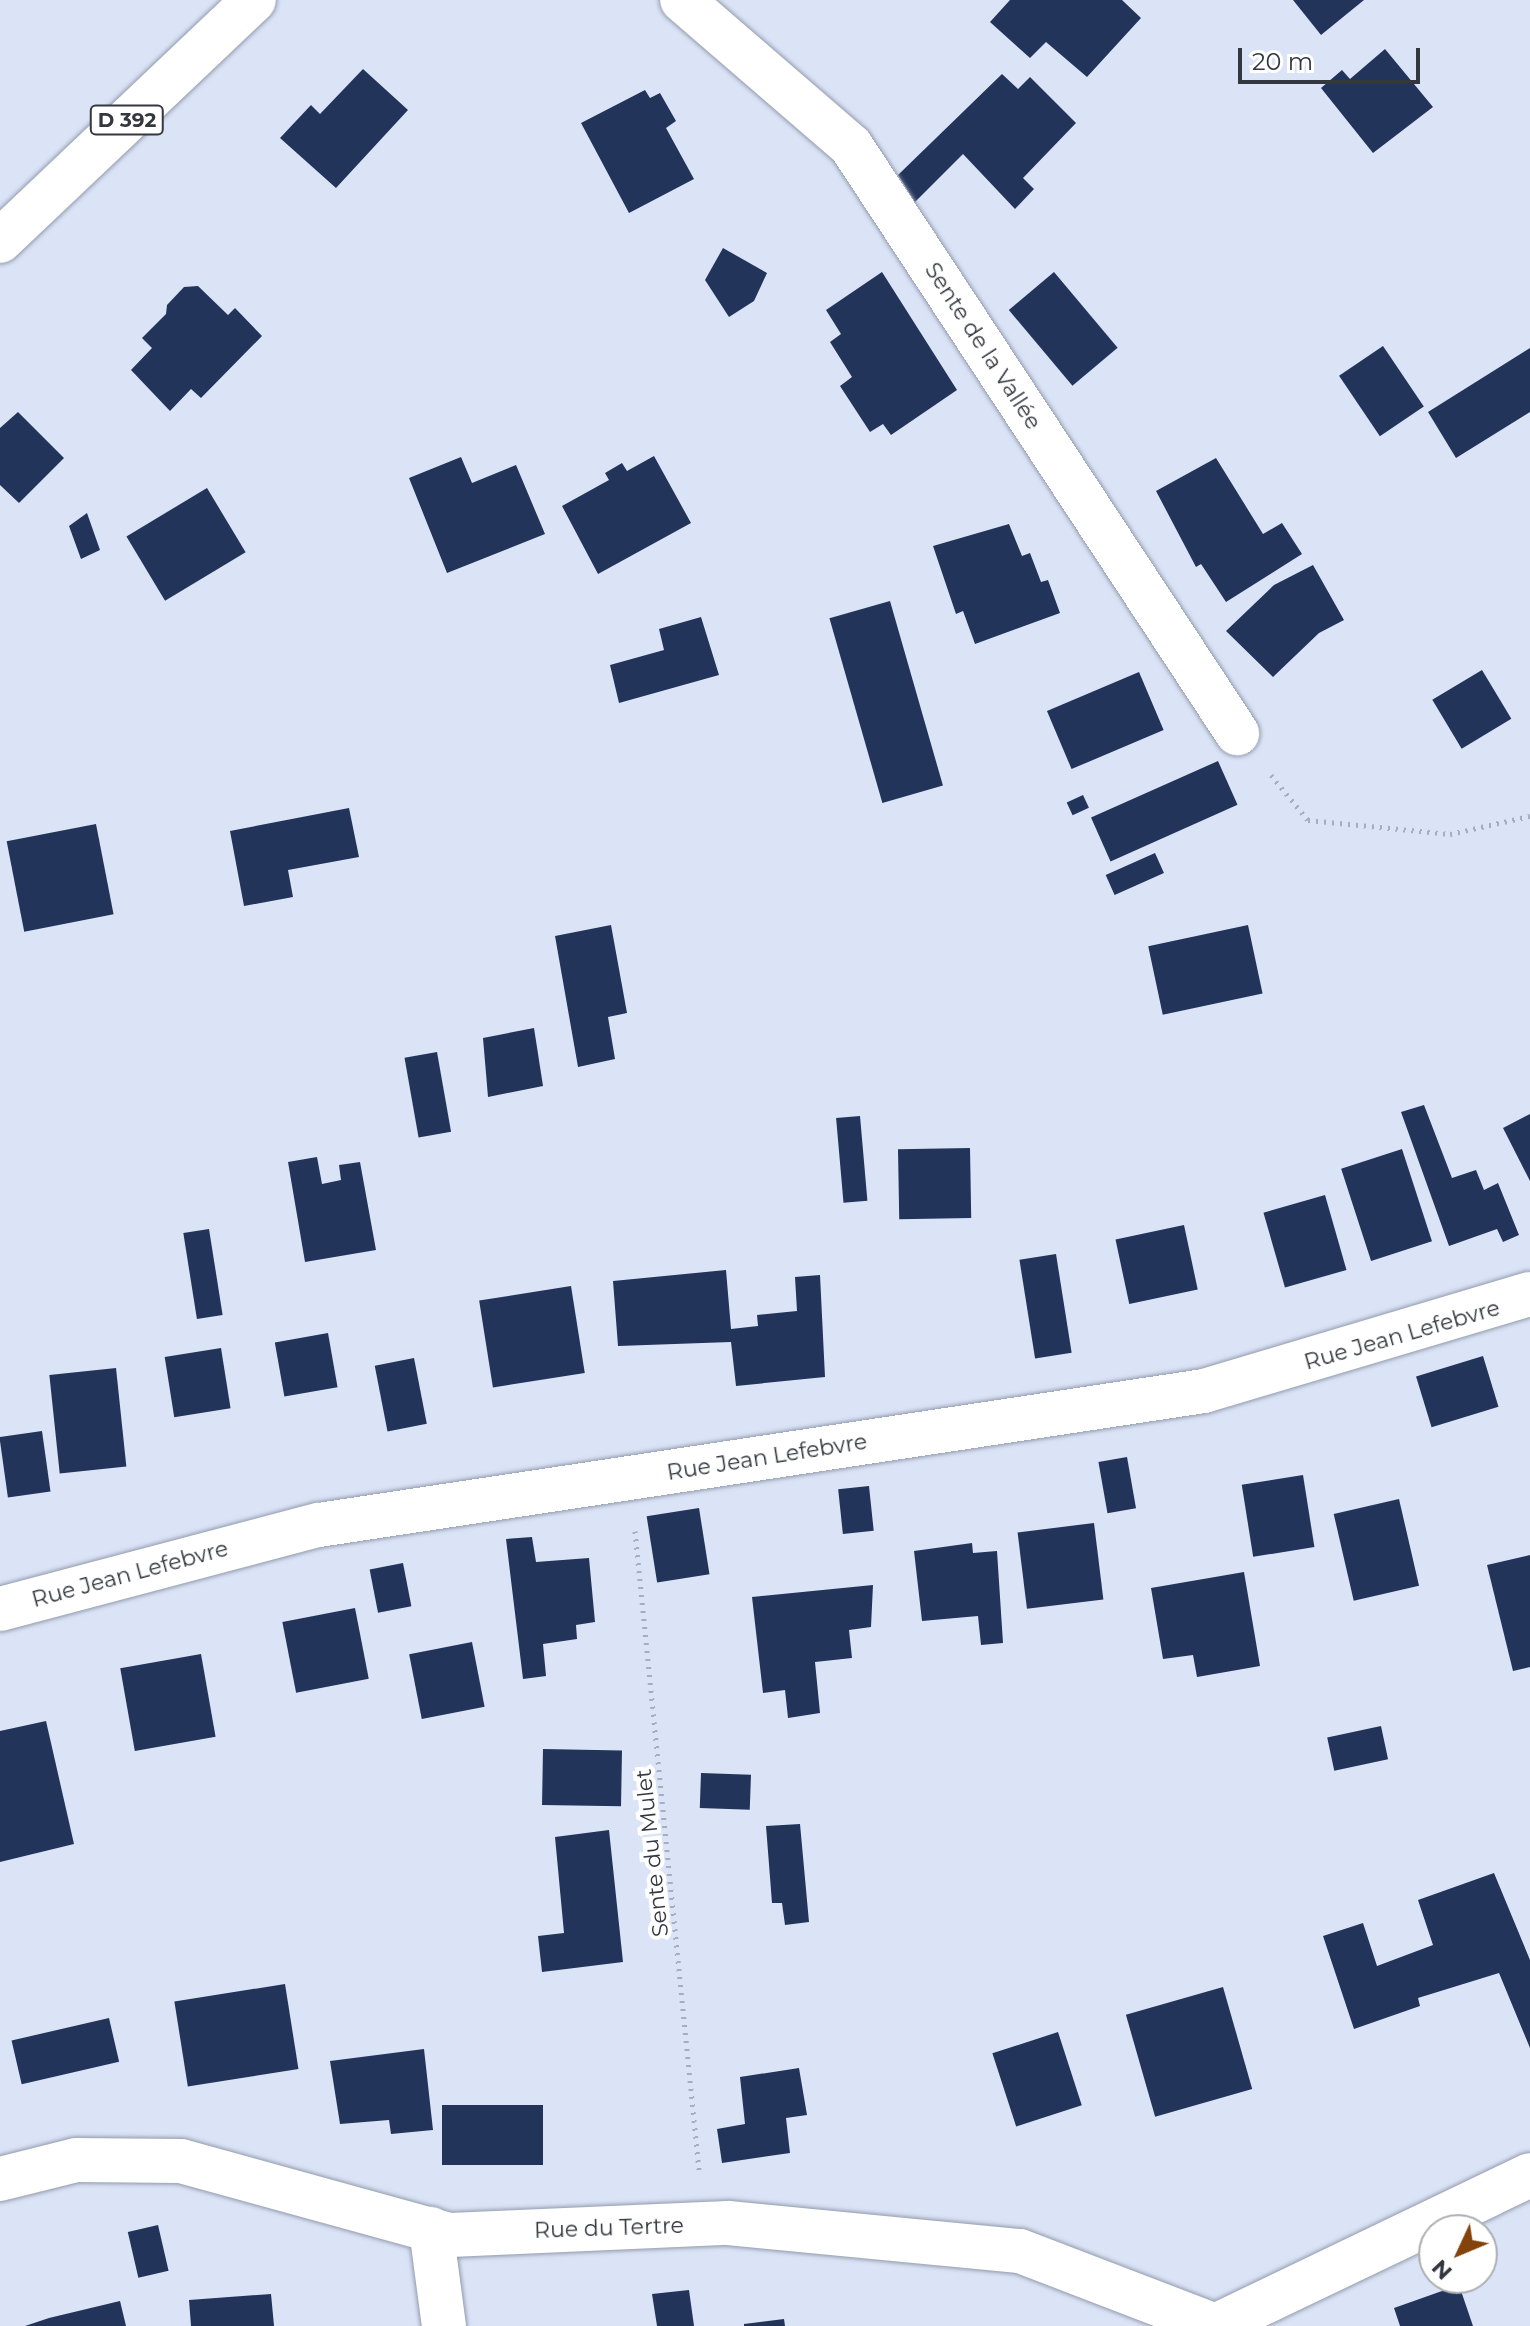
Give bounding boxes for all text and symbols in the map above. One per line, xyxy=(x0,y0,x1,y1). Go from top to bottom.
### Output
scale bar xyxy=(1242,32,1424,82)
text: 20 m xyxy=(1252,47,1313,76)
road number: D 392 xyxy=(89,104,165,136)
street label: Sente de la Vallée xyxy=(919,258,1047,434)
street label: Rue Jean Lefebvre xyxy=(1301,1294,1503,1376)
street label: Rue Jean Lefebvre xyxy=(665,1428,869,1486)
street label: Rue Jean Lefebvre xyxy=(29,1535,231,1613)
street label: Sente du Mulet xyxy=(630,1768,674,1938)
street label: Rue du Tertre xyxy=(534,2212,684,2244)
north arrow xyxy=(1418,2214,1498,2294)
text: N xyxy=(1426,2254,1458,2285)

